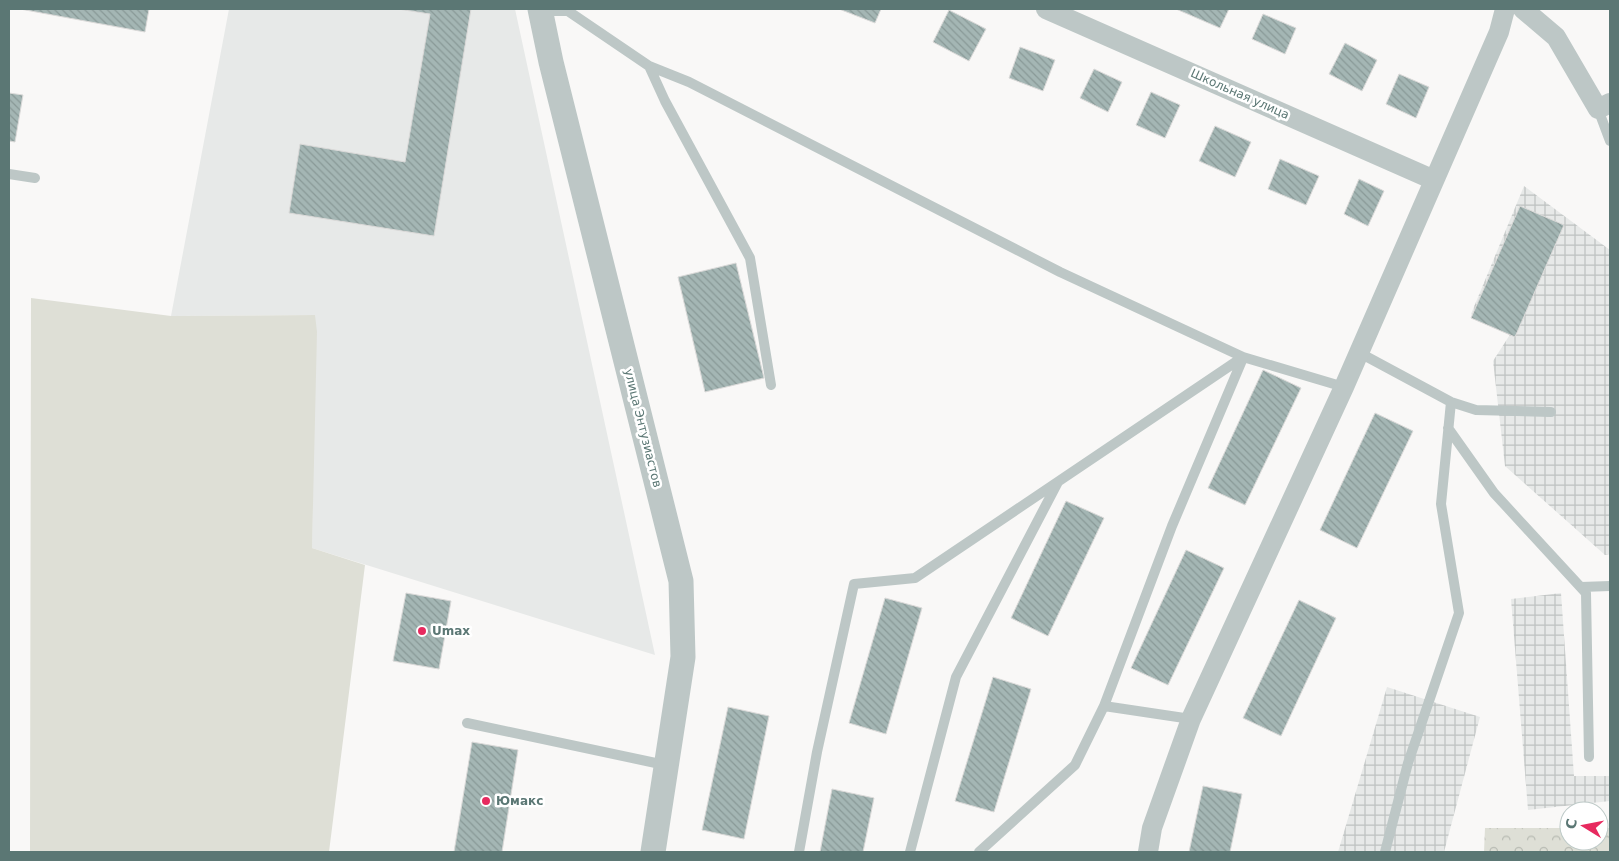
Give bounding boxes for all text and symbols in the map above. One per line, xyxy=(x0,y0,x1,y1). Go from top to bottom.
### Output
street label: Школьная улица xyxy=(1189,66,1291,122)
street label: улица Энтузиастов xyxy=(621,367,665,489)
place label: Umax xyxy=(432,624,470,638)
marker: Umax xyxy=(416,625,428,637)
place label: Юмакс xyxy=(496,794,543,808)
marker: Юмакс xyxy=(480,795,492,807)
north arrow xyxy=(1559,801,1609,851)
text: С xyxy=(1562,817,1580,830)

